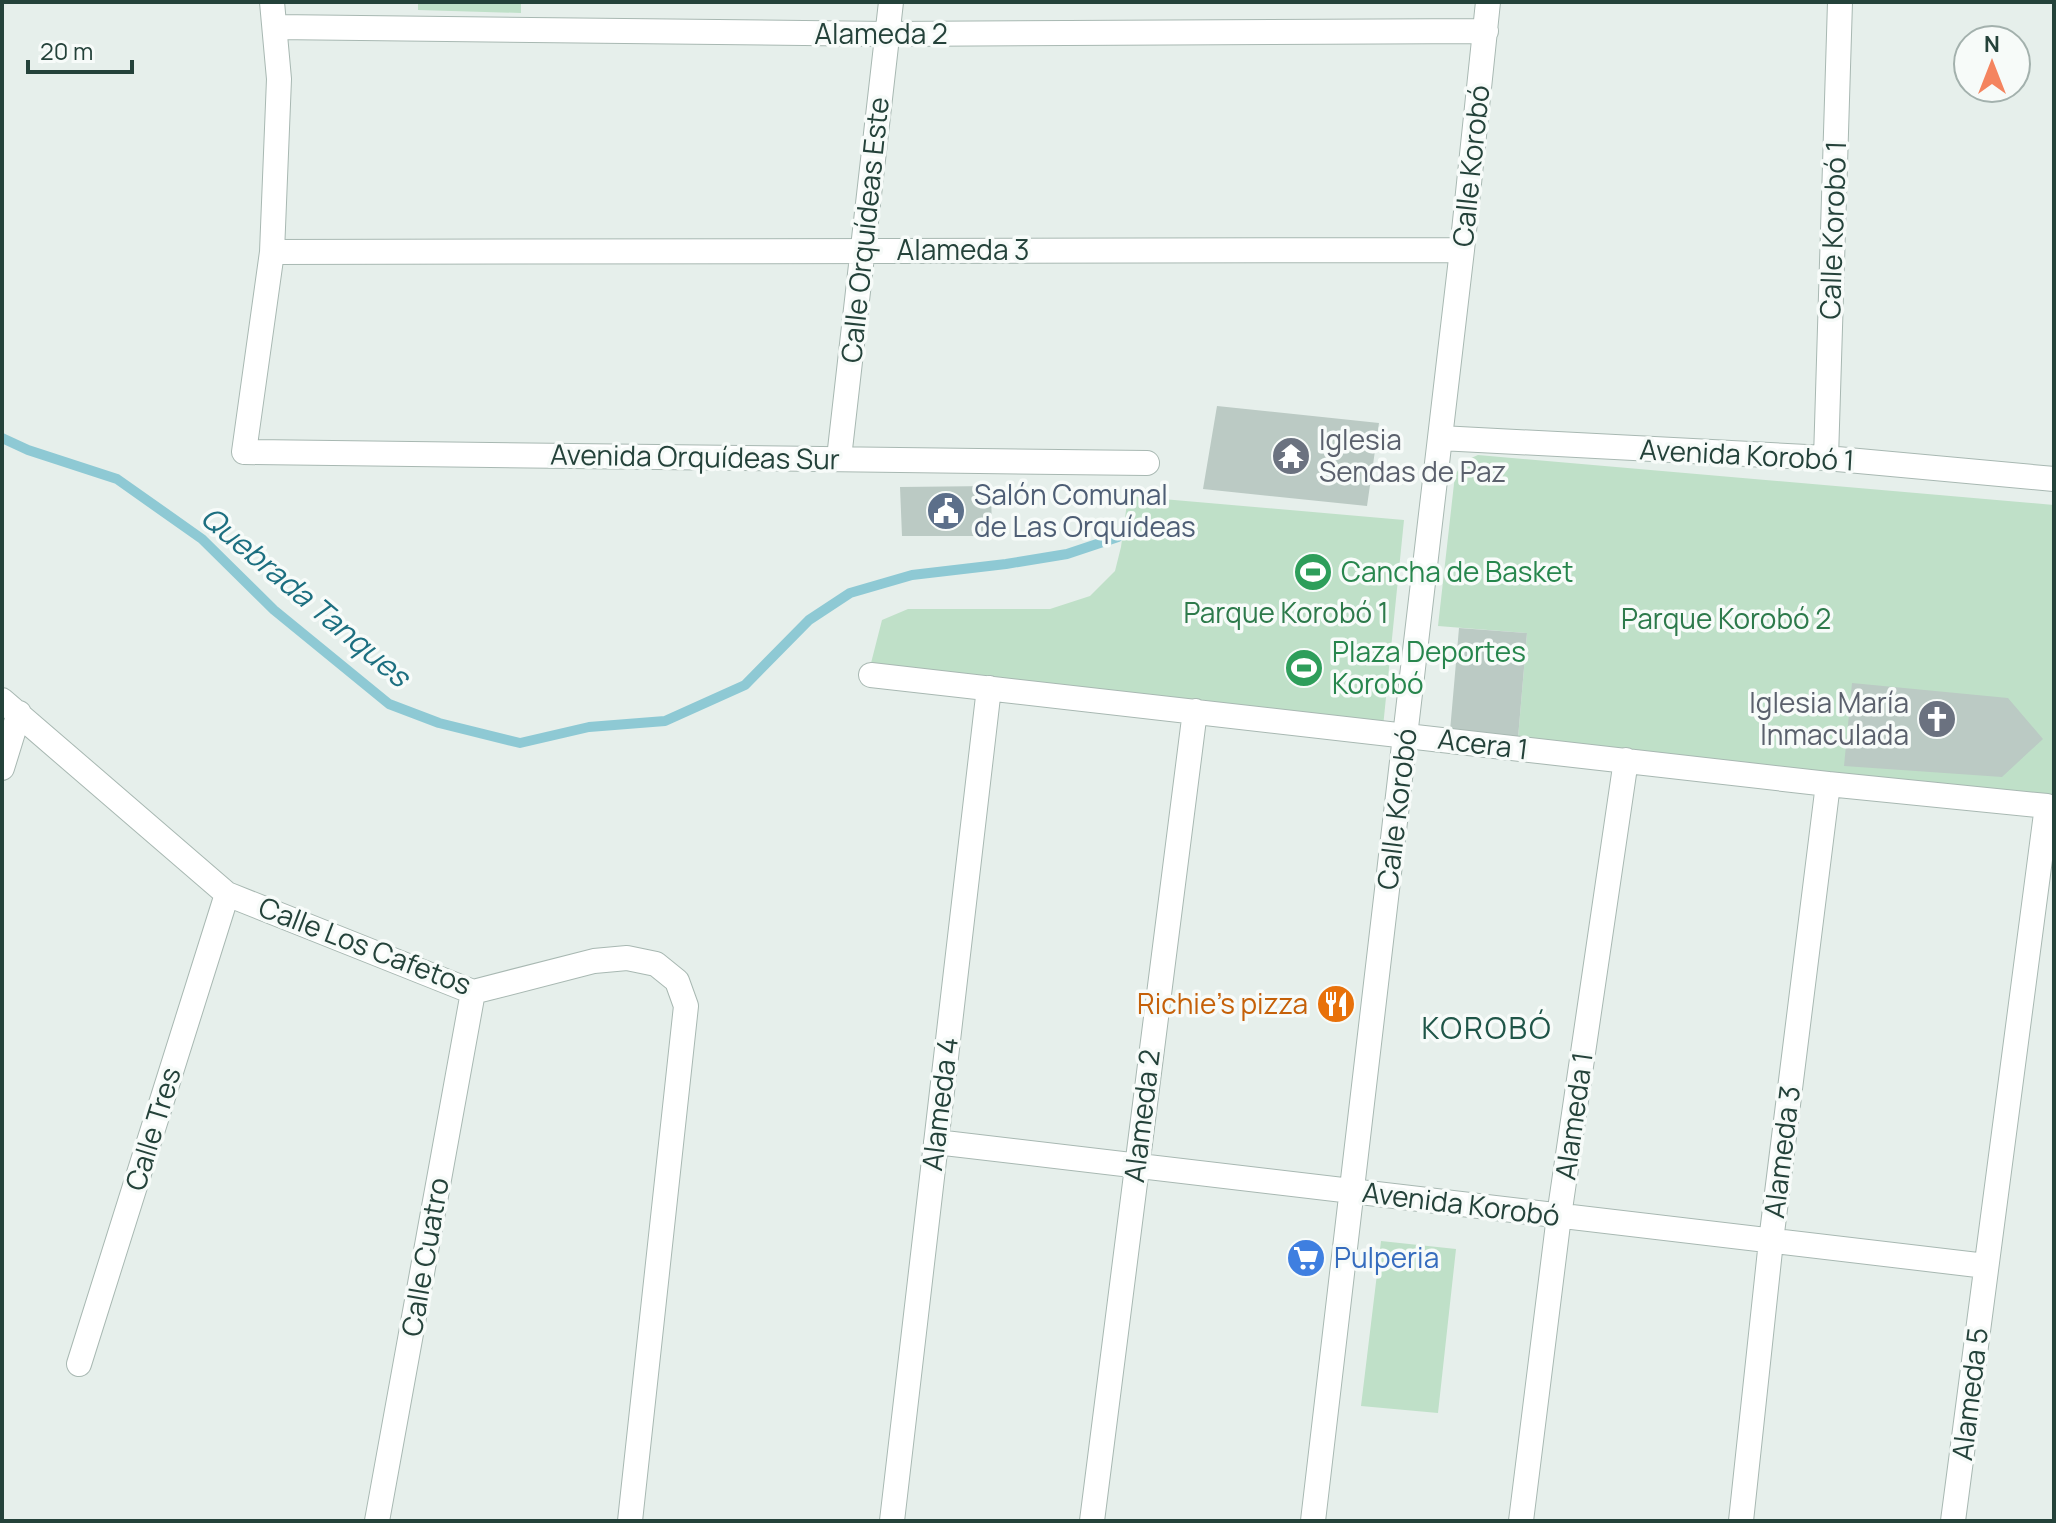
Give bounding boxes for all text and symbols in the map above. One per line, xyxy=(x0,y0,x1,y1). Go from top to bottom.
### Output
street label: Alameda 2 xyxy=(814,14,948,52)
scale bar xyxy=(28,24,132,74)
north arrow xyxy=(1952,24,2032,104)
text: N xyxy=(1984,29,2000,59)
text: 20 m xyxy=(40,34,93,67)
street label: Calle Korobó xyxy=(1443,83,1497,249)
street label: Calle Orquídeas Este xyxy=(831,95,897,365)
street label: Calle Korobó 1 xyxy=(1810,140,1854,320)
street label: Alameda 3 xyxy=(896,230,1030,268)
place label: Iglesia Sendas de Paz xyxy=(1319,420,1506,490)
street label: Avenida Korobó 1 xyxy=(1639,429,1856,479)
street label: Avenida Orquídeas Sur xyxy=(550,434,840,478)
temple icon: Iglesia Sendas de Paz xyxy=(1270,435,1312,477)
place label: Salón Comunal de Las Orquídeas xyxy=(974,475,1196,545)
public building icon: Salón Comunal de Las Orquídeas xyxy=(925,490,967,532)
water label: Quebrada Tanques xyxy=(193,496,421,697)
sports icon: Cancha de Basket xyxy=(1292,551,1334,593)
place label: Cancha de Basket xyxy=(1341,552,1574,590)
park label: Parque Korobó 1 xyxy=(1183,593,1389,631)
park label: Parque Korobó 2 xyxy=(1621,599,1831,637)
place label: Plaza Deportes Korobó xyxy=(1332,632,1526,702)
sports icon: Plaza Deportes Korobó xyxy=(1283,647,1325,689)
place label: Iglesia María Inmaculada xyxy=(1749,683,1909,753)
church icon: Iglesia María Inmaculada xyxy=(1916,698,1958,740)
street label: Acera 1 xyxy=(1436,719,1530,767)
street label: Calle Korobó xyxy=(1367,726,1425,892)
street label: Calle Los Cafetos xyxy=(254,887,477,1003)
restaurant icon: Richie's pizza xyxy=(1315,983,1357,1025)
place label: Richie's pizza xyxy=(1137,984,1308,1022)
district label: KOROBÓ xyxy=(1421,1007,1553,1048)
street label: Alameda 4 xyxy=(912,1035,966,1173)
street label: Alameda 2 xyxy=(1114,1047,1168,1184)
street label: Alameda 1 xyxy=(1545,1050,1601,1182)
street label: Calle Tres xyxy=(115,1063,189,1195)
street label: Alameda 3 xyxy=(1754,1084,1808,1220)
street label: Avenida Korobó xyxy=(1360,1172,1562,1234)
street label: Calle Cuatro xyxy=(391,1175,457,1339)
supermarket icon: Pulperia xyxy=(1285,1237,1327,1279)
place label: Pulperia xyxy=(1334,1238,1439,1276)
street label: Alameda 5 xyxy=(1942,1325,1996,1463)

